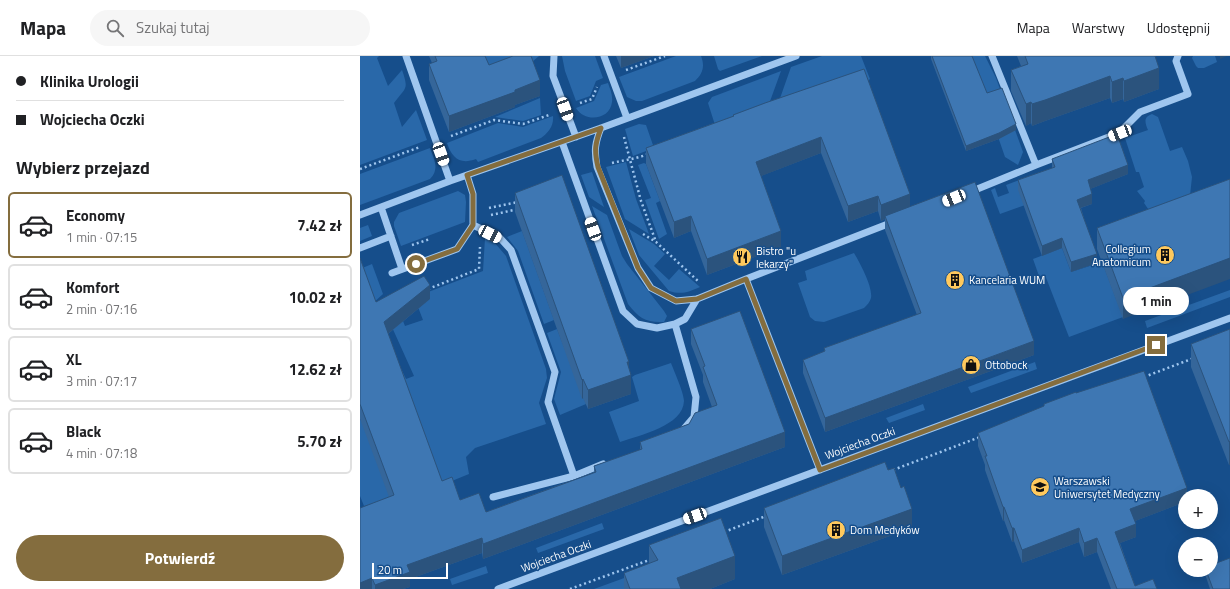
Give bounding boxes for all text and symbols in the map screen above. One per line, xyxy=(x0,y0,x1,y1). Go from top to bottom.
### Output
search box xyxy=(90,10,370,46)
text: Mapa xyxy=(20,13,66,42)
text: Szukaj tutaj xyxy=(136,16,209,39)
icon: search xyxy=(104,17,126,39)
text: Mapa xyxy=(1017,17,1050,38)
text: Warstwy xyxy=(1072,17,1125,38)
text: Udostępnij xyxy=(1147,17,1210,38)
text: Klinika Urologii xyxy=(40,70,139,93)
car xyxy=(555,96,575,122)
text: Wojciecha Oczki xyxy=(40,108,145,131)
car xyxy=(1107,123,1133,143)
car xyxy=(431,141,451,167)
text: Wybierz przejazd xyxy=(16,154,150,181)
car xyxy=(941,188,967,208)
text: Economy xyxy=(66,204,125,227)
icon: car xyxy=(18,207,54,243)
text: 7.42 zł xyxy=(297,214,342,237)
car xyxy=(583,216,603,242)
car xyxy=(477,223,503,245)
text: 1 min · 07:15 xyxy=(66,227,137,247)
place label: Collegium Anatomicum xyxy=(1092,241,1151,270)
place label: Bistro "u lekarzy" xyxy=(756,243,796,272)
building icon: Collegium Anatomicum xyxy=(1154,244,1176,266)
restaurant icon: Bistro "u lekarzy" xyxy=(731,246,753,268)
route start xyxy=(407,255,425,273)
building icon: Kancelaria WUM xyxy=(944,269,966,291)
place label: Kancelaria WUM xyxy=(969,272,1045,288)
text: Komfort xyxy=(66,276,120,299)
icon: car xyxy=(18,279,54,315)
text: 10.02 zł xyxy=(289,286,342,309)
callout: 1 min xyxy=(1123,287,1189,315)
text: 1 min xyxy=(1140,291,1172,311)
text: 2 min · 07:16 xyxy=(66,299,137,319)
route end xyxy=(1147,336,1165,354)
text: XL xyxy=(66,348,82,371)
icon: car xyxy=(18,351,54,387)
shop icon: Ottobock xyxy=(960,354,982,376)
place label: Ottobock xyxy=(985,357,1028,373)
text: 12.62 zł xyxy=(289,358,342,381)
text: 3 min · 07:17 xyxy=(66,371,137,391)
text: Black xyxy=(66,420,101,443)
icon: car xyxy=(18,423,54,459)
street label: Wojciecha Oczki xyxy=(823,423,897,463)
text: 5.70 zł xyxy=(297,430,342,453)
text: 4 min · 07:18 xyxy=(66,443,137,463)
place label: Warszawski Uniwersytet Medyczny xyxy=(1054,473,1161,502)
school or university icon: Warszawski Uniwersytet Medyczny xyxy=(1029,476,1051,498)
map controls xyxy=(1178,489,1218,577)
button: + xyxy=(1178,489,1218,529)
car xyxy=(682,506,708,526)
building icon: Dom Medyków xyxy=(825,519,847,541)
place label: Dom Medyków xyxy=(850,522,920,538)
button: Potwierdź xyxy=(16,535,344,581)
street label: Wojciecha Oczki xyxy=(519,536,593,576)
button: − xyxy=(1178,537,1218,577)
scale bar xyxy=(372,561,448,580)
text: 20 m xyxy=(378,562,402,578)

